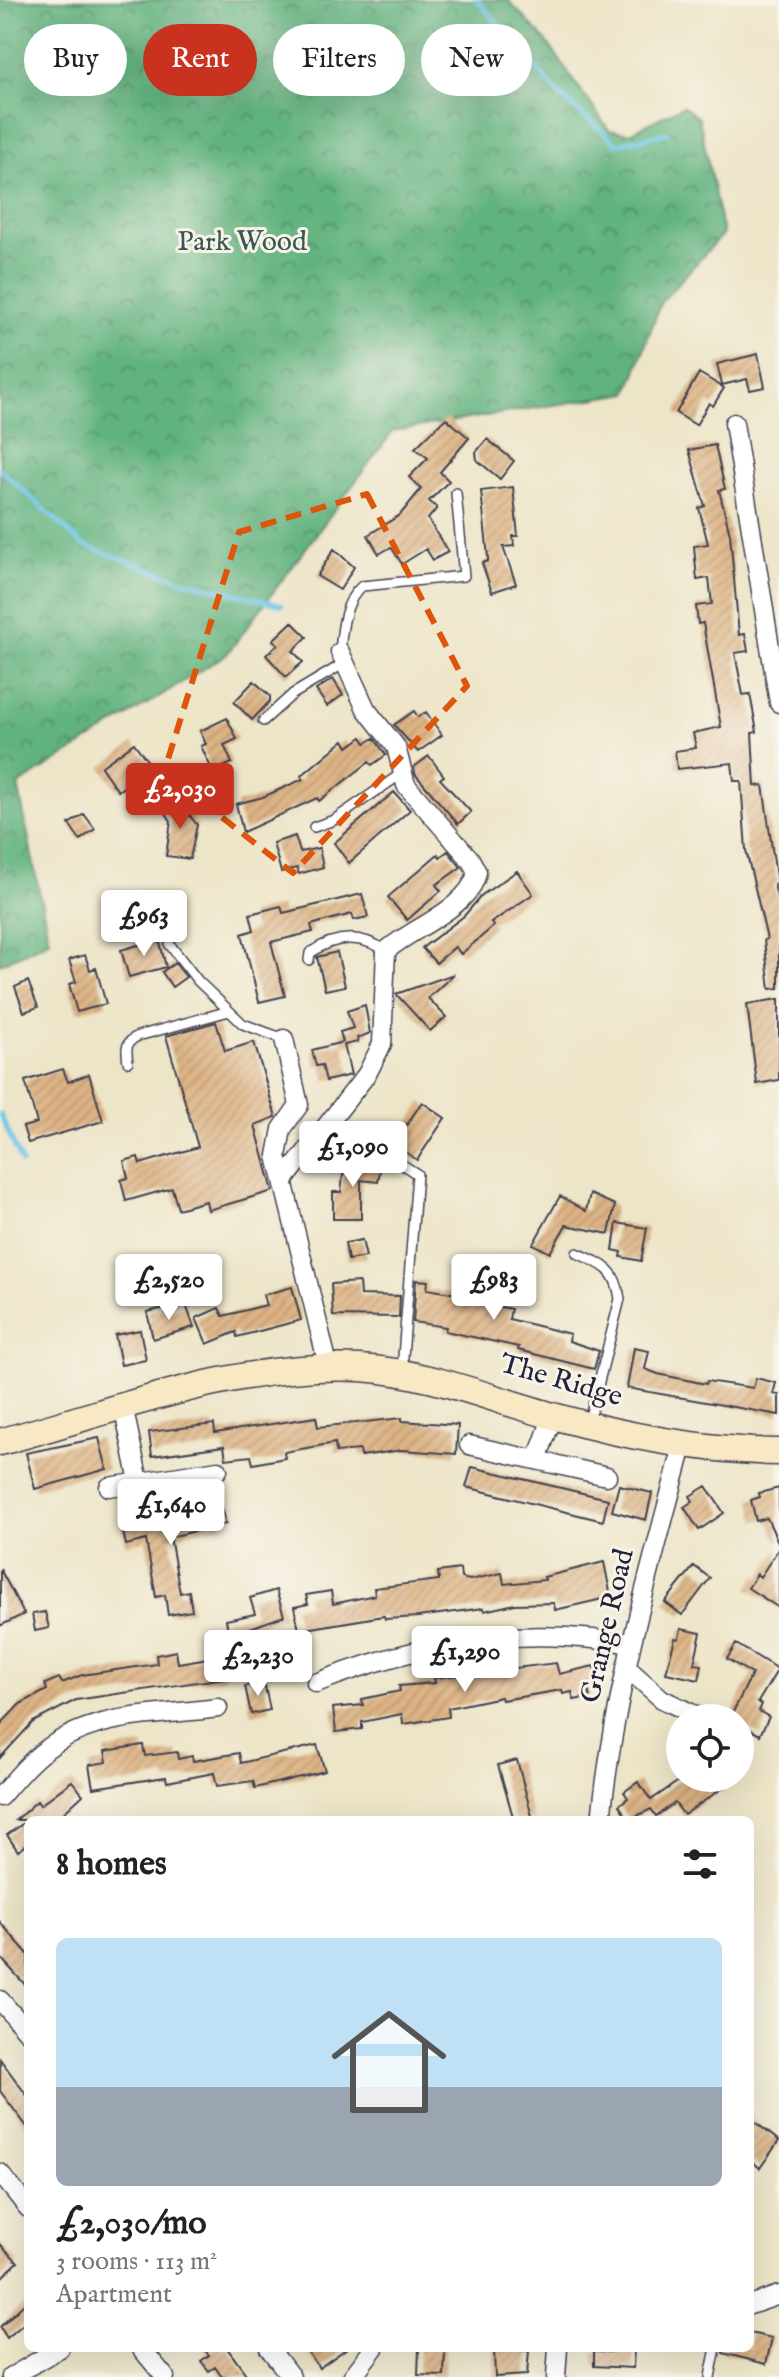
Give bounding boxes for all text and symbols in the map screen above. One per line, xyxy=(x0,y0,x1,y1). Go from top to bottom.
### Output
chip: Buy xyxy=(24,24,127,96)
chip: Rent xyxy=(143,24,257,96)
chip: Filters xyxy=(273,24,405,96)
chip: New xyxy=(421,24,532,96)
park label: Park Wood xyxy=(177,225,307,260)
pin: £2,030 xyxy=(115,763,245,831)
text: £2,030 xyxy=(144,772,216,805)
pin: £963 xyxy=(97,890,191,958)
text: £963 xyxy=(119,899,169,932)
pin: £1,090 xyxy=(288,1121,418,1189)
text: £1,090 xyxy=(317,1130,389,1163)
pin: £2,520 xyxy=(104,1254,234,1322)
pin: £983 xyxy=(447,1254,541,1322)
text: £2,520 xyxy=(133,1263,205,1296)
text: £983 xyxy=(469,1263,519,1296)
street label: The Ridge xyxy=(496,1347,626,1415)
pin: £1,640 xyxy=(106,1479,236,1547)
text: £1,640 xyxy=(135,1488,207,1521)
street label: Grange Road xyxy=(573,1546,643,1706)
pin: £1,290 xyxy=(400,1626,530,1694)
pin: £2,230 xyxy=(193,1630,323,1698)
text: £1,290 xyxy=(430,1635,500,1668)
text: £2,230 xyxy=(222,1639,294,1672)
map controls xyxy=(666,1704,754,1792)
button: locate xyxy=(666,1704,754,1792)
icon: filters xyxy=(678,1842,722,1886)
text: 8 homes xyxy=(56,1843,167,1886)
icon: home xyxy=(317,1990,461,2134)
text: £2,030/mo xyxy=(56,2202,207,2245)
text: 3 rooms · 113 m² xyxy=(56,2245,217,2278)
text: Apartment xyxy=(56,2278,172,2311)

